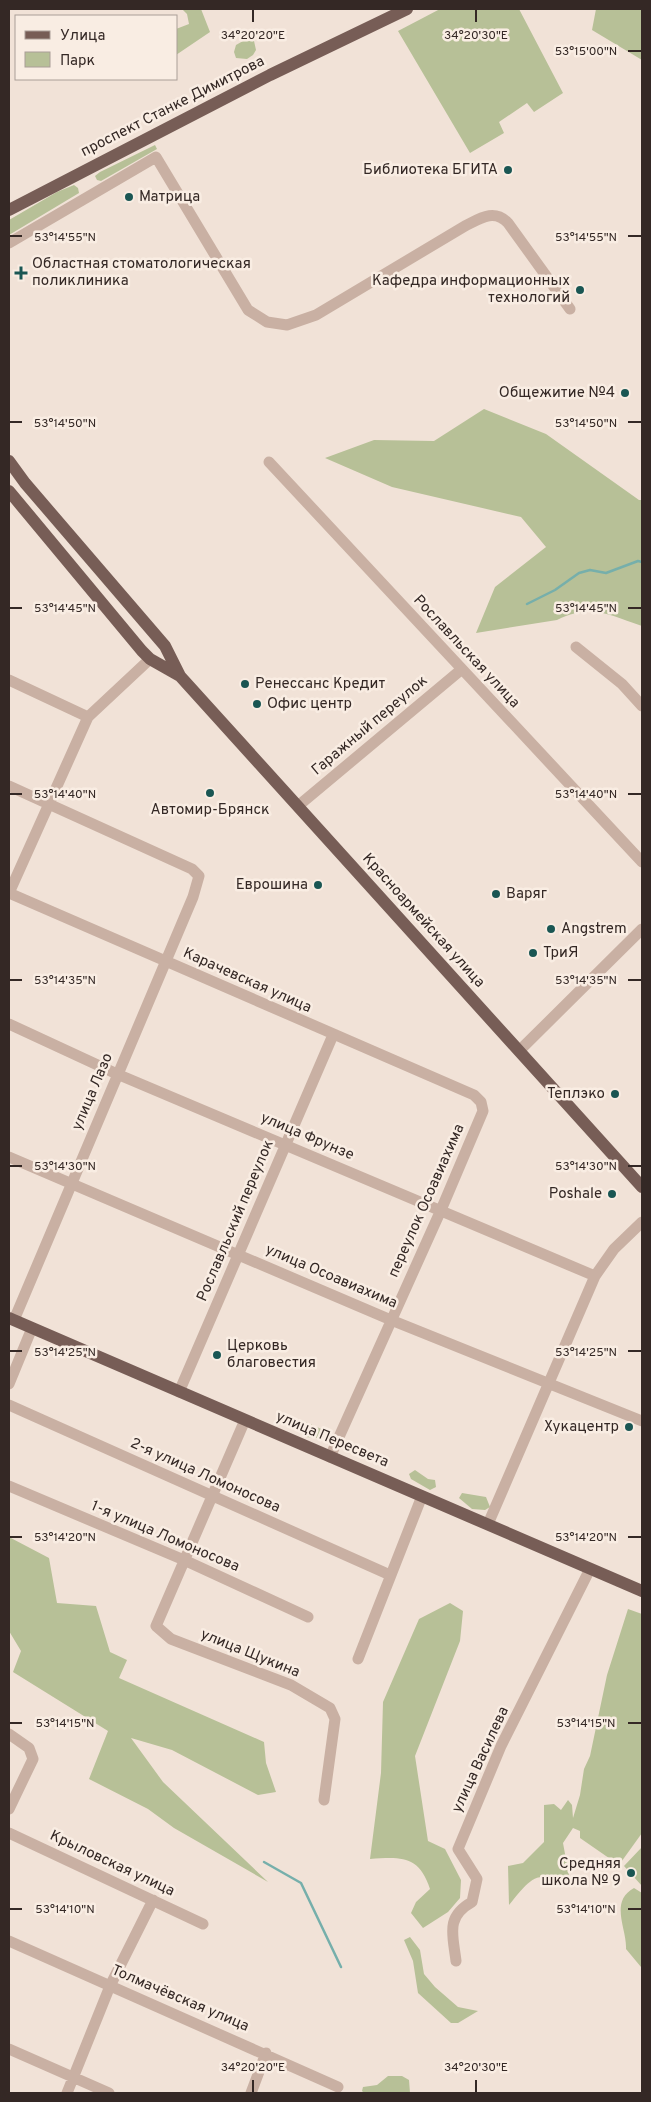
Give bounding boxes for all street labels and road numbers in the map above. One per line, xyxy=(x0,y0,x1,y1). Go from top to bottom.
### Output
street label: проспект Станке Димитрова xyxy=(78,52,268,162)
street label: Рославльская улица xyxy=(409,591,523,713)
street label: Гаражный переулок xyxy=(308,672,432,780)
street label: Красноармейская улица xyxy=(358,850,488,992)
street label: Карачевская улица xyxy=(180,944,314,1018)
street label: улица Лазо xyxy=(68,1050,118,1134)
street label: улица Фрунзе xyxy=(257,1109,357,1165)
street label: переулок Осоавиахима xyxy=(385,1121,469,1281)
street label: Рославльский переулок xyxy=(193,1137,279,1305)
street label: улица Осоавиахима xyxy=(262,1241,400,1313)
street label: улица Пересвета xyxy=(273,1408,391,1472)
street label: 2-я улица Ломоносова xyxy=(127,1434,283,1518)
street label: 1-я улица Ломоносова xyxy=(88,1497,242,1577)
street label: улица Щукина xyxy=(198,1625,302,1683)
street label: улица Василева xyxy=(448,1704,514,1816)
street label: Крыловская улица xyxy=(47,1827,177,1901)
street label: Толмачёвская улица xyxy=(108,1961,252,2037)

